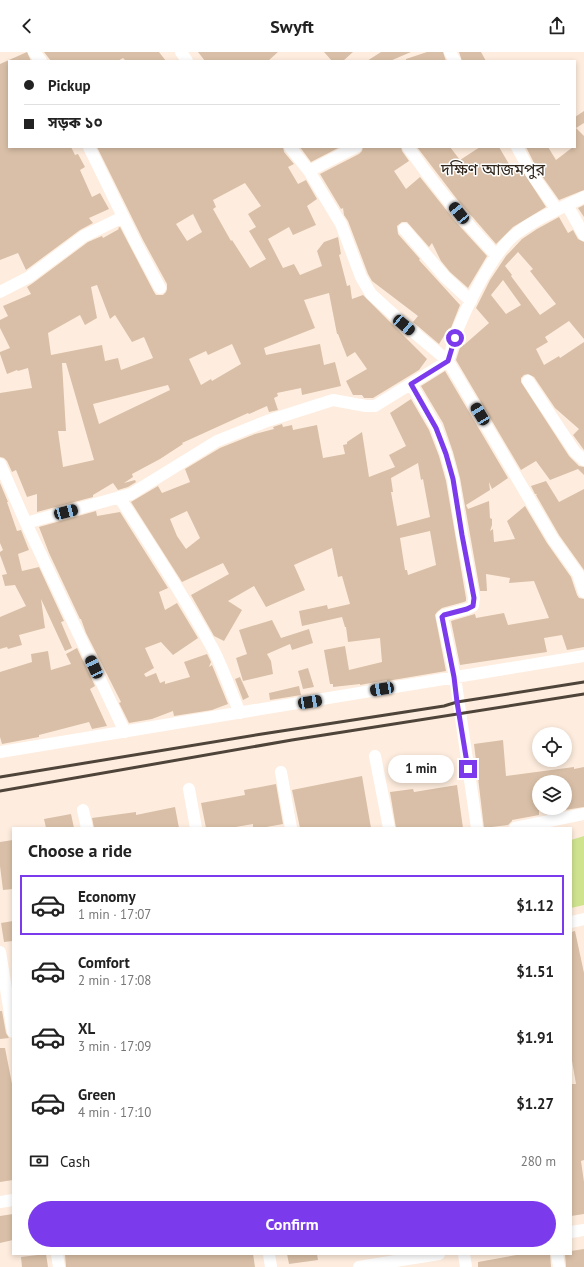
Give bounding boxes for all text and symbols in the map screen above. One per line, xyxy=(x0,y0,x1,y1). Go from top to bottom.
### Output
icon: back xyxy=(16,15,38,37)
text: Swyft xyxy=(270,15,314,38)
icon: share xyxy=(546,15,568,37)
text: Pickup xyxy=(48,76,91,95)
text: সড়ক ১০ xyxy=(48,113,103,132)
district label: দক্ষিণ আজমপুর xyxy=(440,159,546,179)
car xyxy=(447,200,471,226)
car xyxy=(391,313,417,337)
route start xyxy=(446,329,464,347)
car xyxy=(469,401,491,427)
car xyxy=(53,503,79,521)
car xyxy=(83,654,105,680)
car xyxy=(369,681,395,697)
car xyxy=(297,694,323,710)
map controls xyxy=(532,727,572,815)
button: locate xyxy=(532,727,572,767)
callout: 1 min xyxy=(388,755,454,783)
text: 1 min xyxy=(405,760,437,777)
route end xyxy=(459,760,477,778)
button: layers xyxy=(532,775,572,815)
text: Choose a ride xyxy=(28,839,132,862)
icon: car xyxy=(30,887,66,923)
text: Economy xyxy=(78,887,136,906)
text: $1.12 xyxy=(516,896,554,915)
text: 1 min · 17:07 xyxy=(78,906,151,923)
icon: car xyxy=(30,953,66,989)
text: Comfort xyxy=(78,953,130,972)
text: $1.51 xyxy=(516,962,554,981)
text: 2 min · 17:08 xyxy=(78,972,151,989)
icon: car xyxy=(30,1019,66,1055)
text: XL xyxy=(78,1019,95,1038)
text: $1.91 xyxy=(516,1028,554,1047)
text: 3 min · 17:09 xyxy=(78,1038,151,1055)
icon: car xyxy=(30,1085,66,1121)
text: Green xyxy=(78,1085,116,1104)
text: $1.27 xyxy=(516,1094,554,1113)
text: 4 min · 17:10 xyxy=(78,1104,151,1121)
icon: cash xyxy=(28,1150,50,1172)
text: Cash xyxy=(60,1152,90,1171)
text: 280 m xyxy=(521,1153,556,1170)
button: Confirm xyxy=(28,1201,556,1247)

